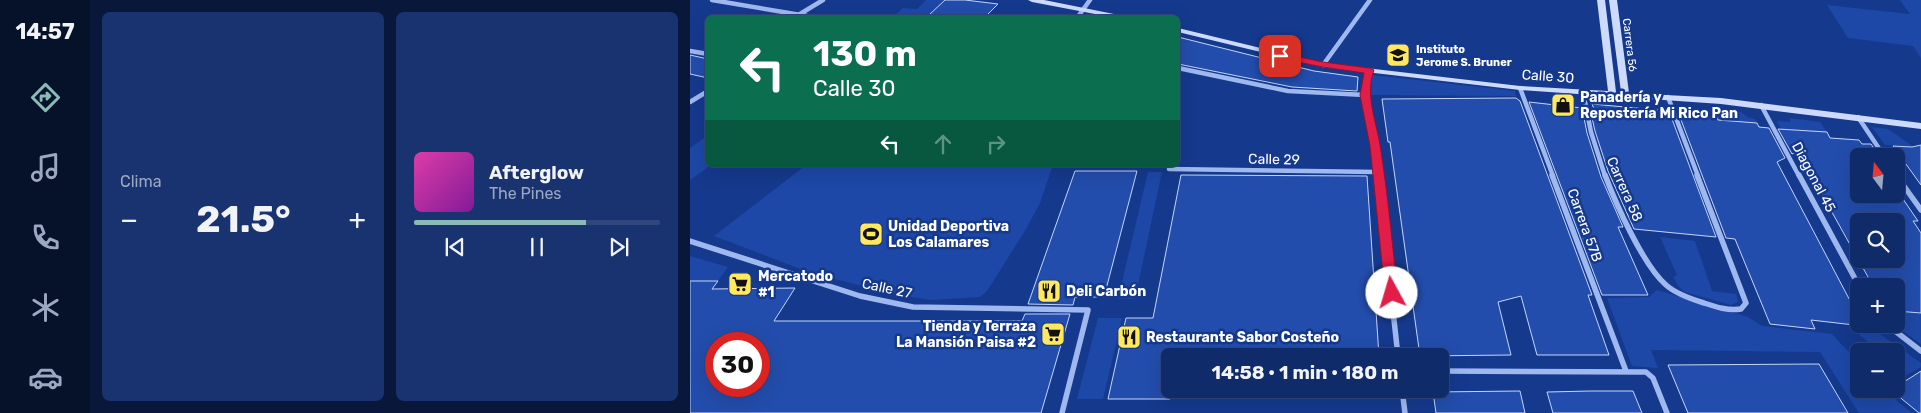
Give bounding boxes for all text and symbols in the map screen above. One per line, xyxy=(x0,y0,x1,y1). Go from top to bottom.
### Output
text: 14:57 xyxy=(15,18,75,45)
street label: Carrera 56 xyxy=(1620,18,1639,73)
text: 130 m xyxy=(813,33,917,75)
icon: left xyxy=(730,35,795,100)
pin xyxy=(1259,35,1301,77)
icon: arrive xyxy=(1266,42,1294,70)
school or university icon: Instituto Jerome S. Bruner xyxy=(1385,42,1411,68)
place label: Instituto Jerome S. Bruner xyxy=(1416,43,1512,69)
street label: Calle 30 xyxy=(1521,66,1575,87)
text: Calle 30 xyxy=(813,75,895,102)
icon: directions xyxy=(28,80,63,115)
place label: Panadería y Repostería Mi Rico Pan xyxy=(1580,89,1738,122)
shop icon: Panadería y Repostería Mi Rico Pan xyxy=(1550,92,1576,118)
icon: left xyxy=(876,130,904,158)
icon: ahead xyxy=(929,130,957,158)
icon: right xyxy=(982,130,1010,158)
street label: Diagonal 45 xyxy=(1788,139,1839,215)
north arrow xyxy=(1850,148,1905,202)
map controls xyxy=(1850,148,1905,398)
icon: music xyxy=(28,150,63,185)
street label: Calle 29 xyxy=(1248,151,1300,168)
street label: Carrera 58 xyxy=(1603,154,1646,224)
text: Afterglow xyxy=(489,161,584,184)
text: Clima xyxy=(120,172,161,191)
text: The Pines xyxy=(489,184,562,203)
street label: Carrera 57B xyxy=(1563,186,1606,264)
text: 21.5° xyxy=(196,196,291,242)
text: − xyxy=(120,203,138,236)
text: + xyxy=(349,203,366,236)
button: search xyxy=(1850,213,1905,268)
place label: Unidad Deportiva Los Calamares xyxy=(888,218,1009,251)
icon: phone xyxy=(28,220,63,255)
sports icon: Unidad Deportiva Los Calamares xyxy=(858,221,884,247)
icon: previous xyxy=(441,233,469,261)
icon: pause xyxy=(523,233,551,261)
icon: next xyxy=(605,233,633,261)
position arrow xyxy=(1365,266,1417,318)
place label: Mercatodo #1 xyxy=(758,268,833,301)
supermarket icon: Mercatodo #1 xyxy=(727,271,753,297)
street label: Calle 27 xyxy=(860,275,913,302)
restaurant icon: Deli Carbón xyxy=(1036,278,1062,304)
button: + xyxy=(1850,278,1905,333)
place label: Deli Carbón xyxy=(1066,283,1146,300)
icon: climate xyxy=(28,290,63,325)
place label: Tienda y Terraza La Mansión Paisa #2 xyxy=(896,318,1036,351)
supermarket icon: Tienda y Terraza La Mansión Paisa #2 xyxy=(1040,321,1066,347)
restaurant icon: Restaurante Sabor Costeño xyxy=(1116,324,1142,350)
place label: Restaurante Sabor Costeño xyxy=(1146,329,1339,346)
speed limit sign: 30 xyxy=(705,332,770,397)
button: − xyxy=(1850,343,1905,398)
icon: car xyxy=(28,360,63,395)
text: 14:58 · 1 min · 180 m xyxy=(1211,361,1399,384)

